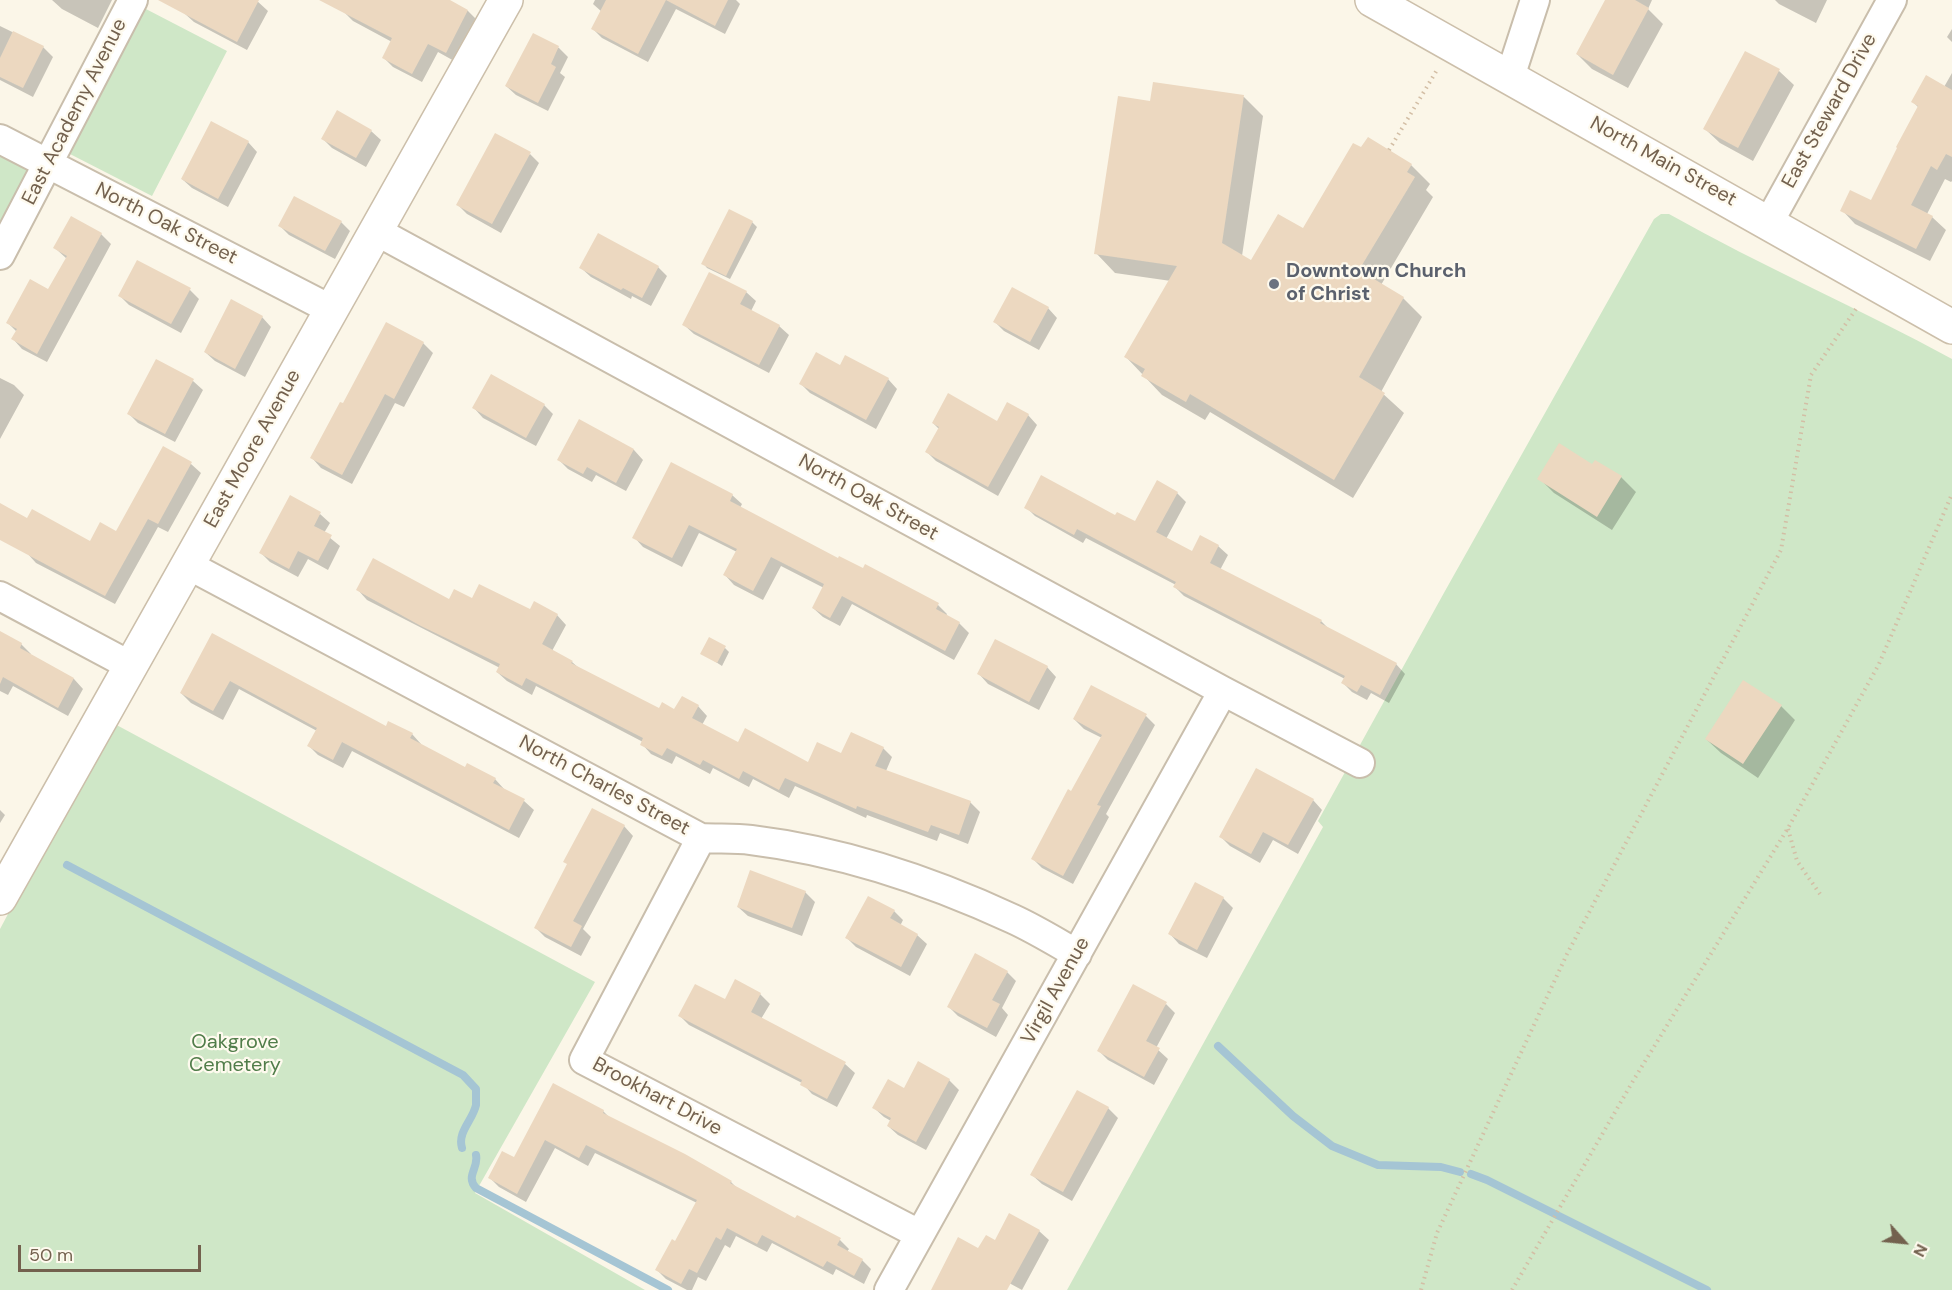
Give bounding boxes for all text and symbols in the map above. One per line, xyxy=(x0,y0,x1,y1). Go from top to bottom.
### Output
street label: East Academy Avenue xyxy=(18,15,132,209)
street label: East Steward Drive xyxy=(1778,29,1882,193)
street label: North Main Street xyxy=(1586,112,1740,212)
street label: North Oak Street xyxy=(91,178,241,270)
place label: Downtown Church of Christ xyxy=(1286,260,1466,307)
marker: Downtown Church of Christ xyxy=(1267,277,1281,291)
street label: East Moore Avenue xyxy=(200,366,306,532)
street label: North Oak Street xyxy=(794,450,942,546)
street label: North Charles Street xyxy=(515,731,693,841)
street label: Virgil Avenue xyxy=(1017,933,1095,1049)
park label: Oakgrove Cemetery xyxy=(189,1031,281,1078)
street label: Brookhart Drive xyxy=(588,1053,726,1141)
north arrow xyxy=(1874,1212,1934,1272)
scale bar xyxy=(21,1233,204,1271)
text: N xyxy=(1908,1240,1932,1260)
text: 50 m xyxy=(29,1243,73,1267)

